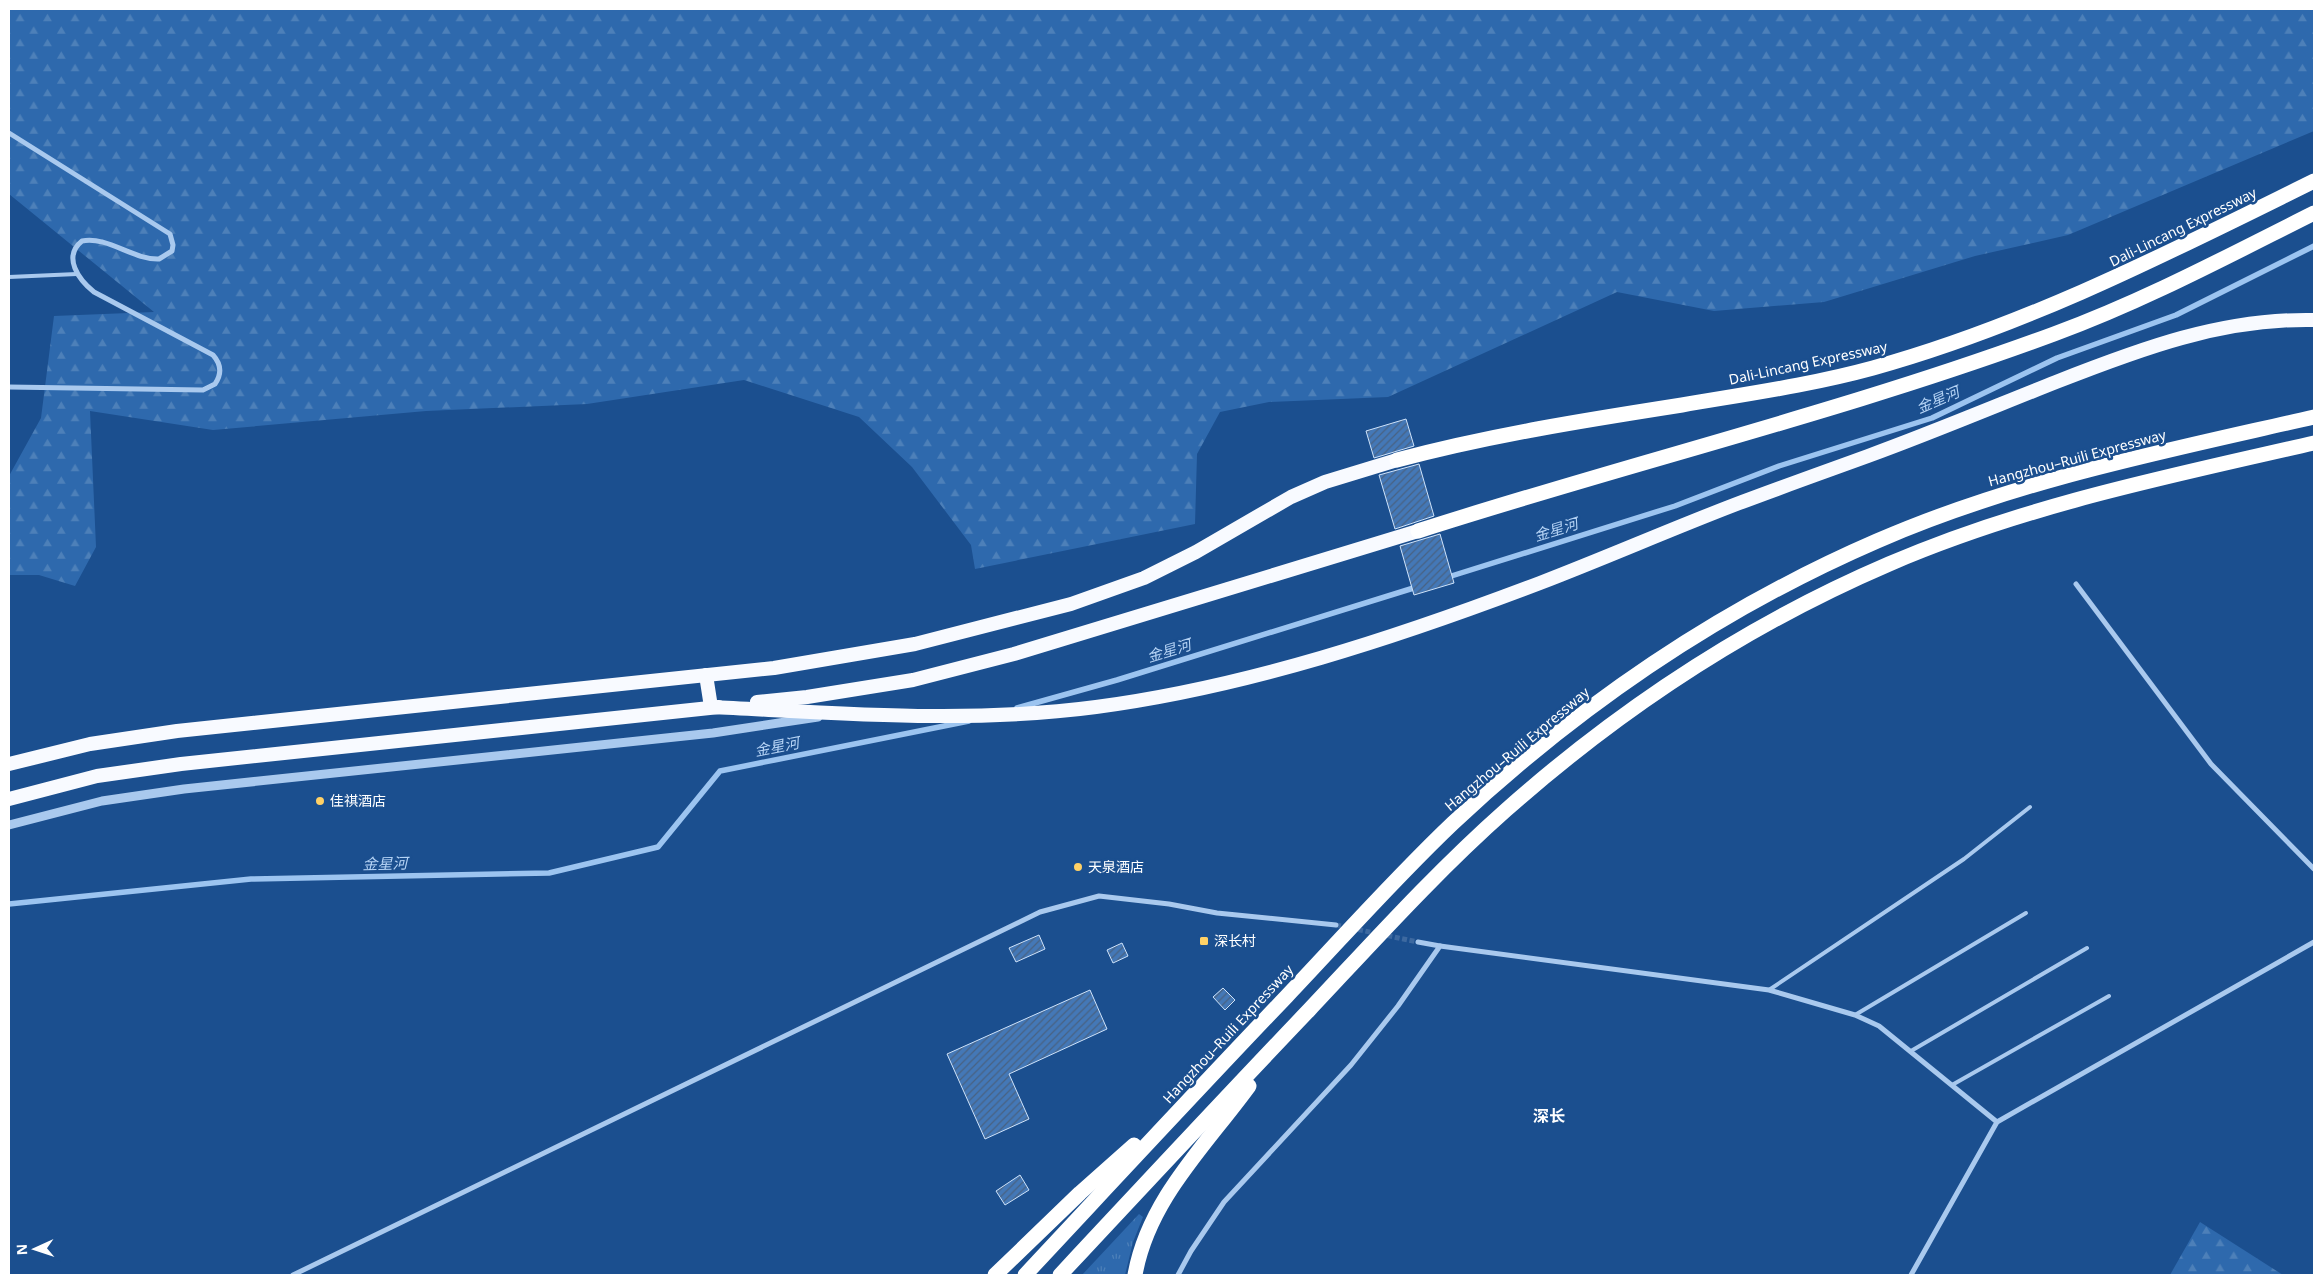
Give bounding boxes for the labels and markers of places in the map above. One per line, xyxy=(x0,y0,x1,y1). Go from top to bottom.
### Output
place label: 佳祺酒店 xyxy=(330,791,386,810)
marker: 佳祺酒店 xyxy=(314,795,326,807)
place label: 天泉酒店 xyxy=(1088,857,1144,876)
marker: 天泉酒店 xyxy=(1072,861,1084,873)
place label: 深长村 xyxy=(1214,931,1256,950)
marker: 深长村 xyxy=(1198,935,1210,947)

